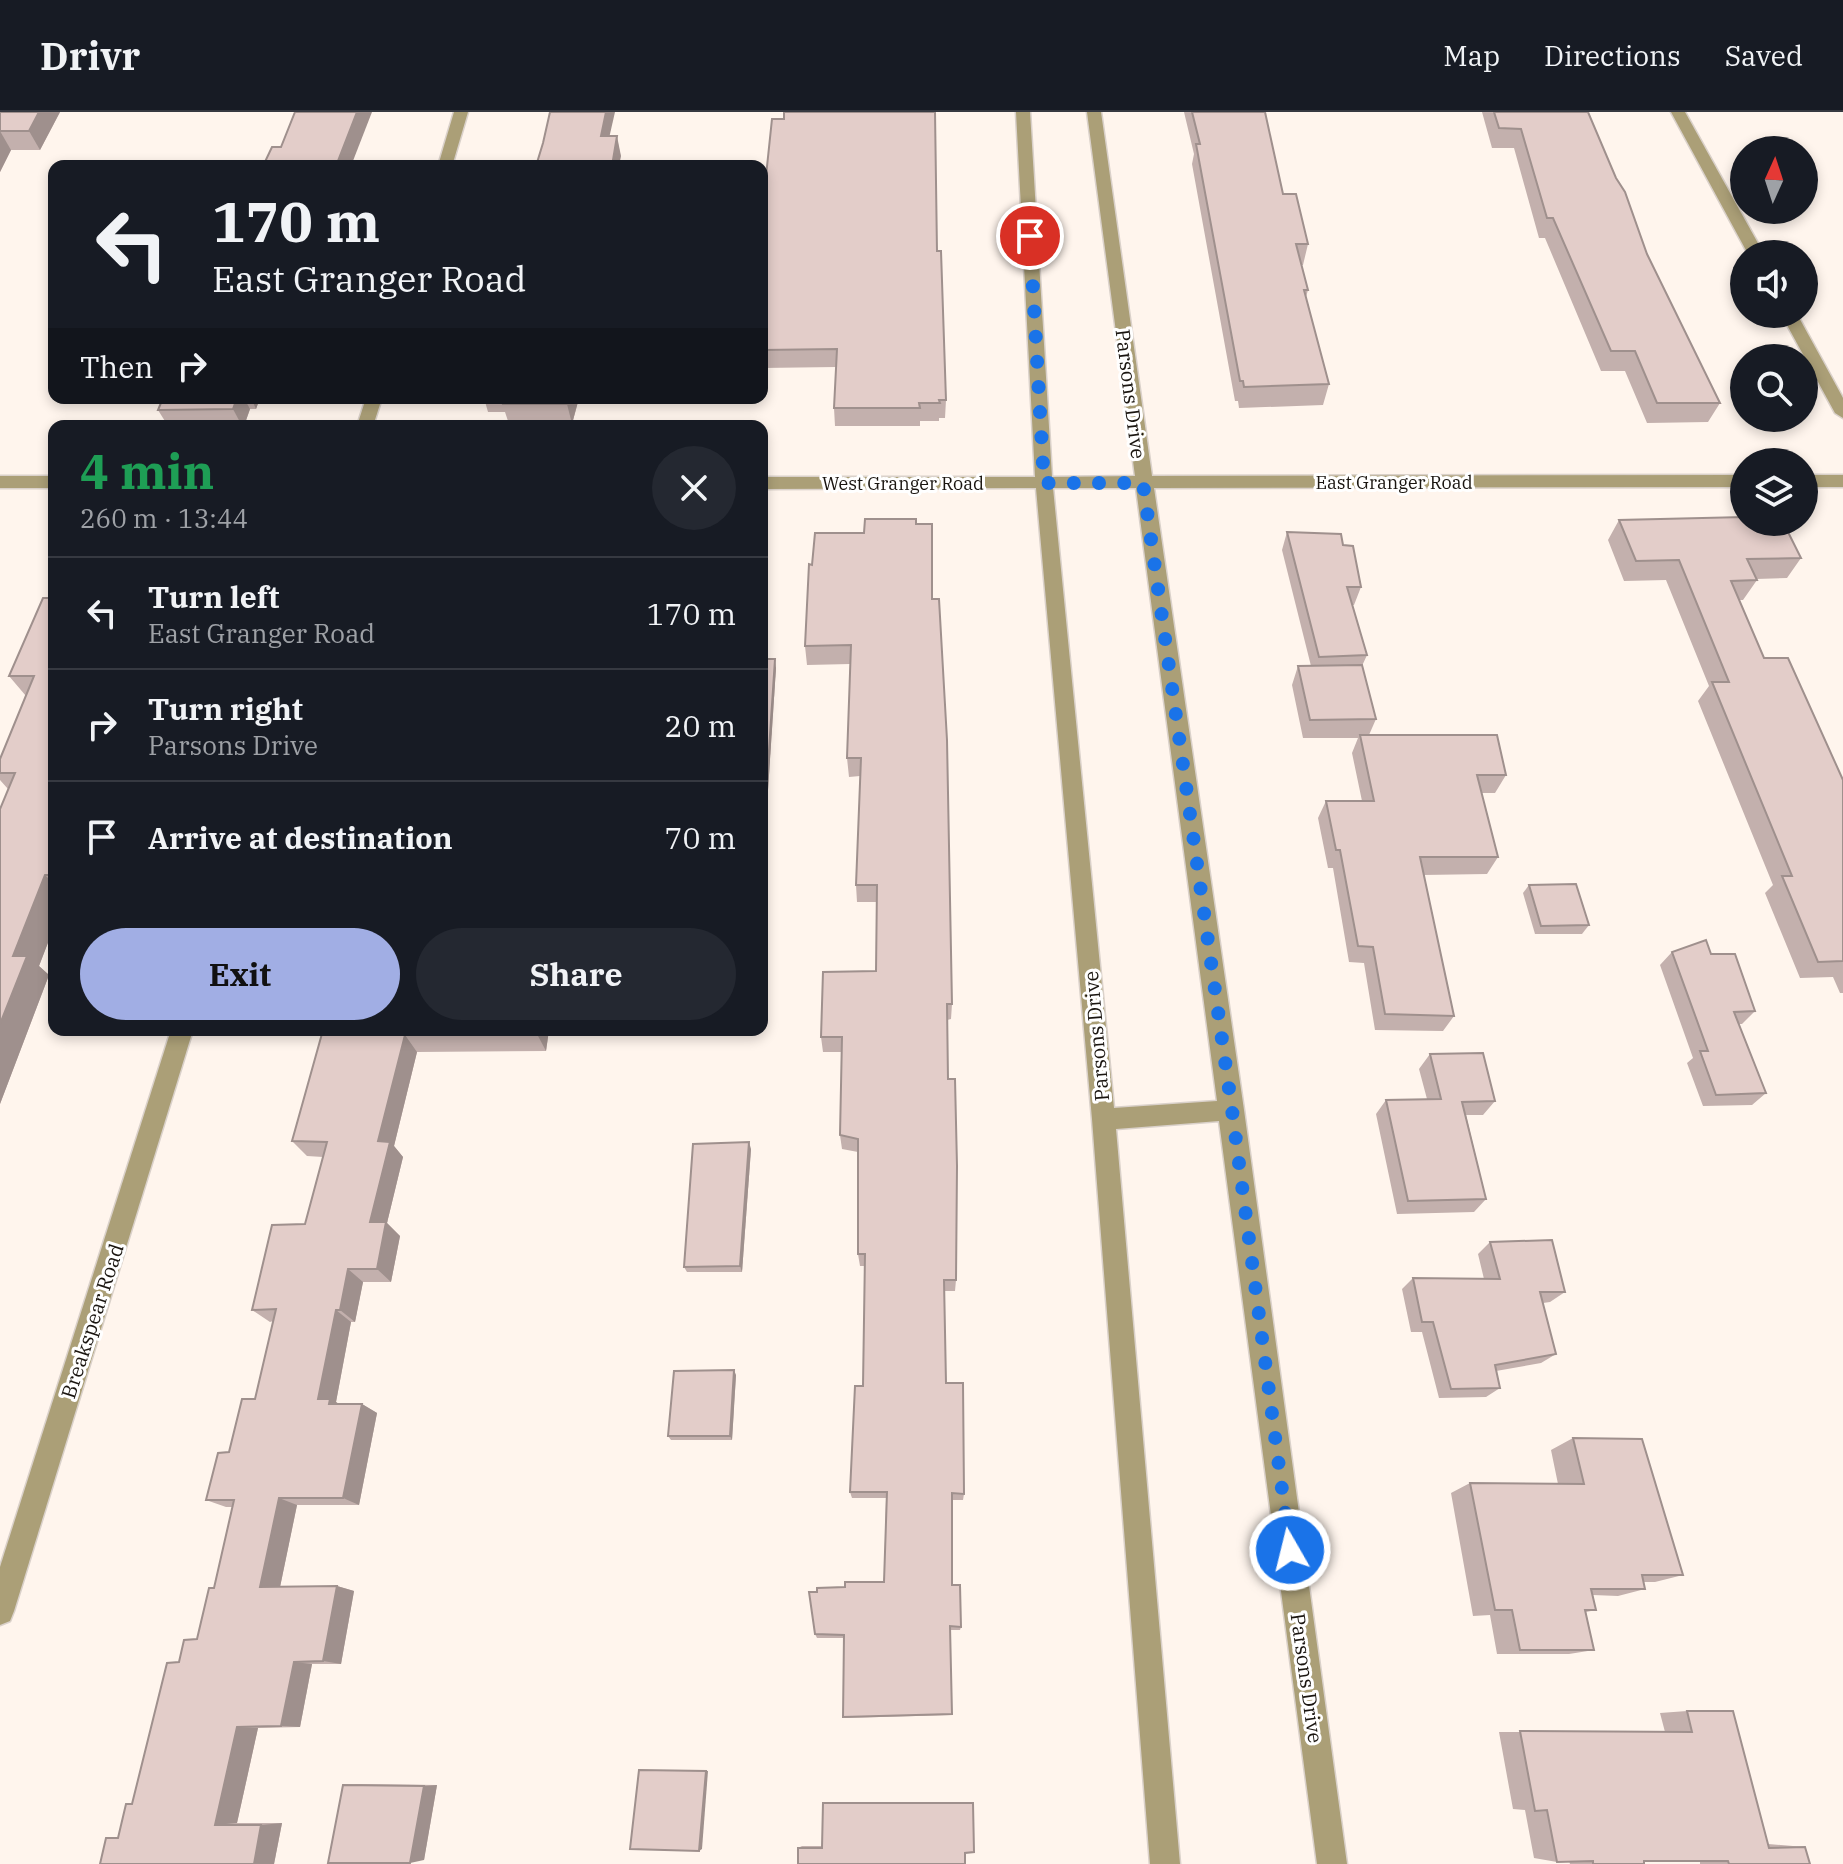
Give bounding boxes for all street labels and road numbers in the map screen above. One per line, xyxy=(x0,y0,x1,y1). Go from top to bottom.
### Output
street label: Parsons Drive xyxy=(1110,327,1152,461)
street label: East Granger Road xyxy=(1315,471,1473,494)
street label: West Granger Road xyxy=(822,472,984,495)
street label: Parsons Drive xyxy=(1077,970,1115,1102)
street label: Breakspear Road xyxy=(54,1240,130,1402)
street label: Parsons Drive xyxy=(1285,1611,1329,1745)

